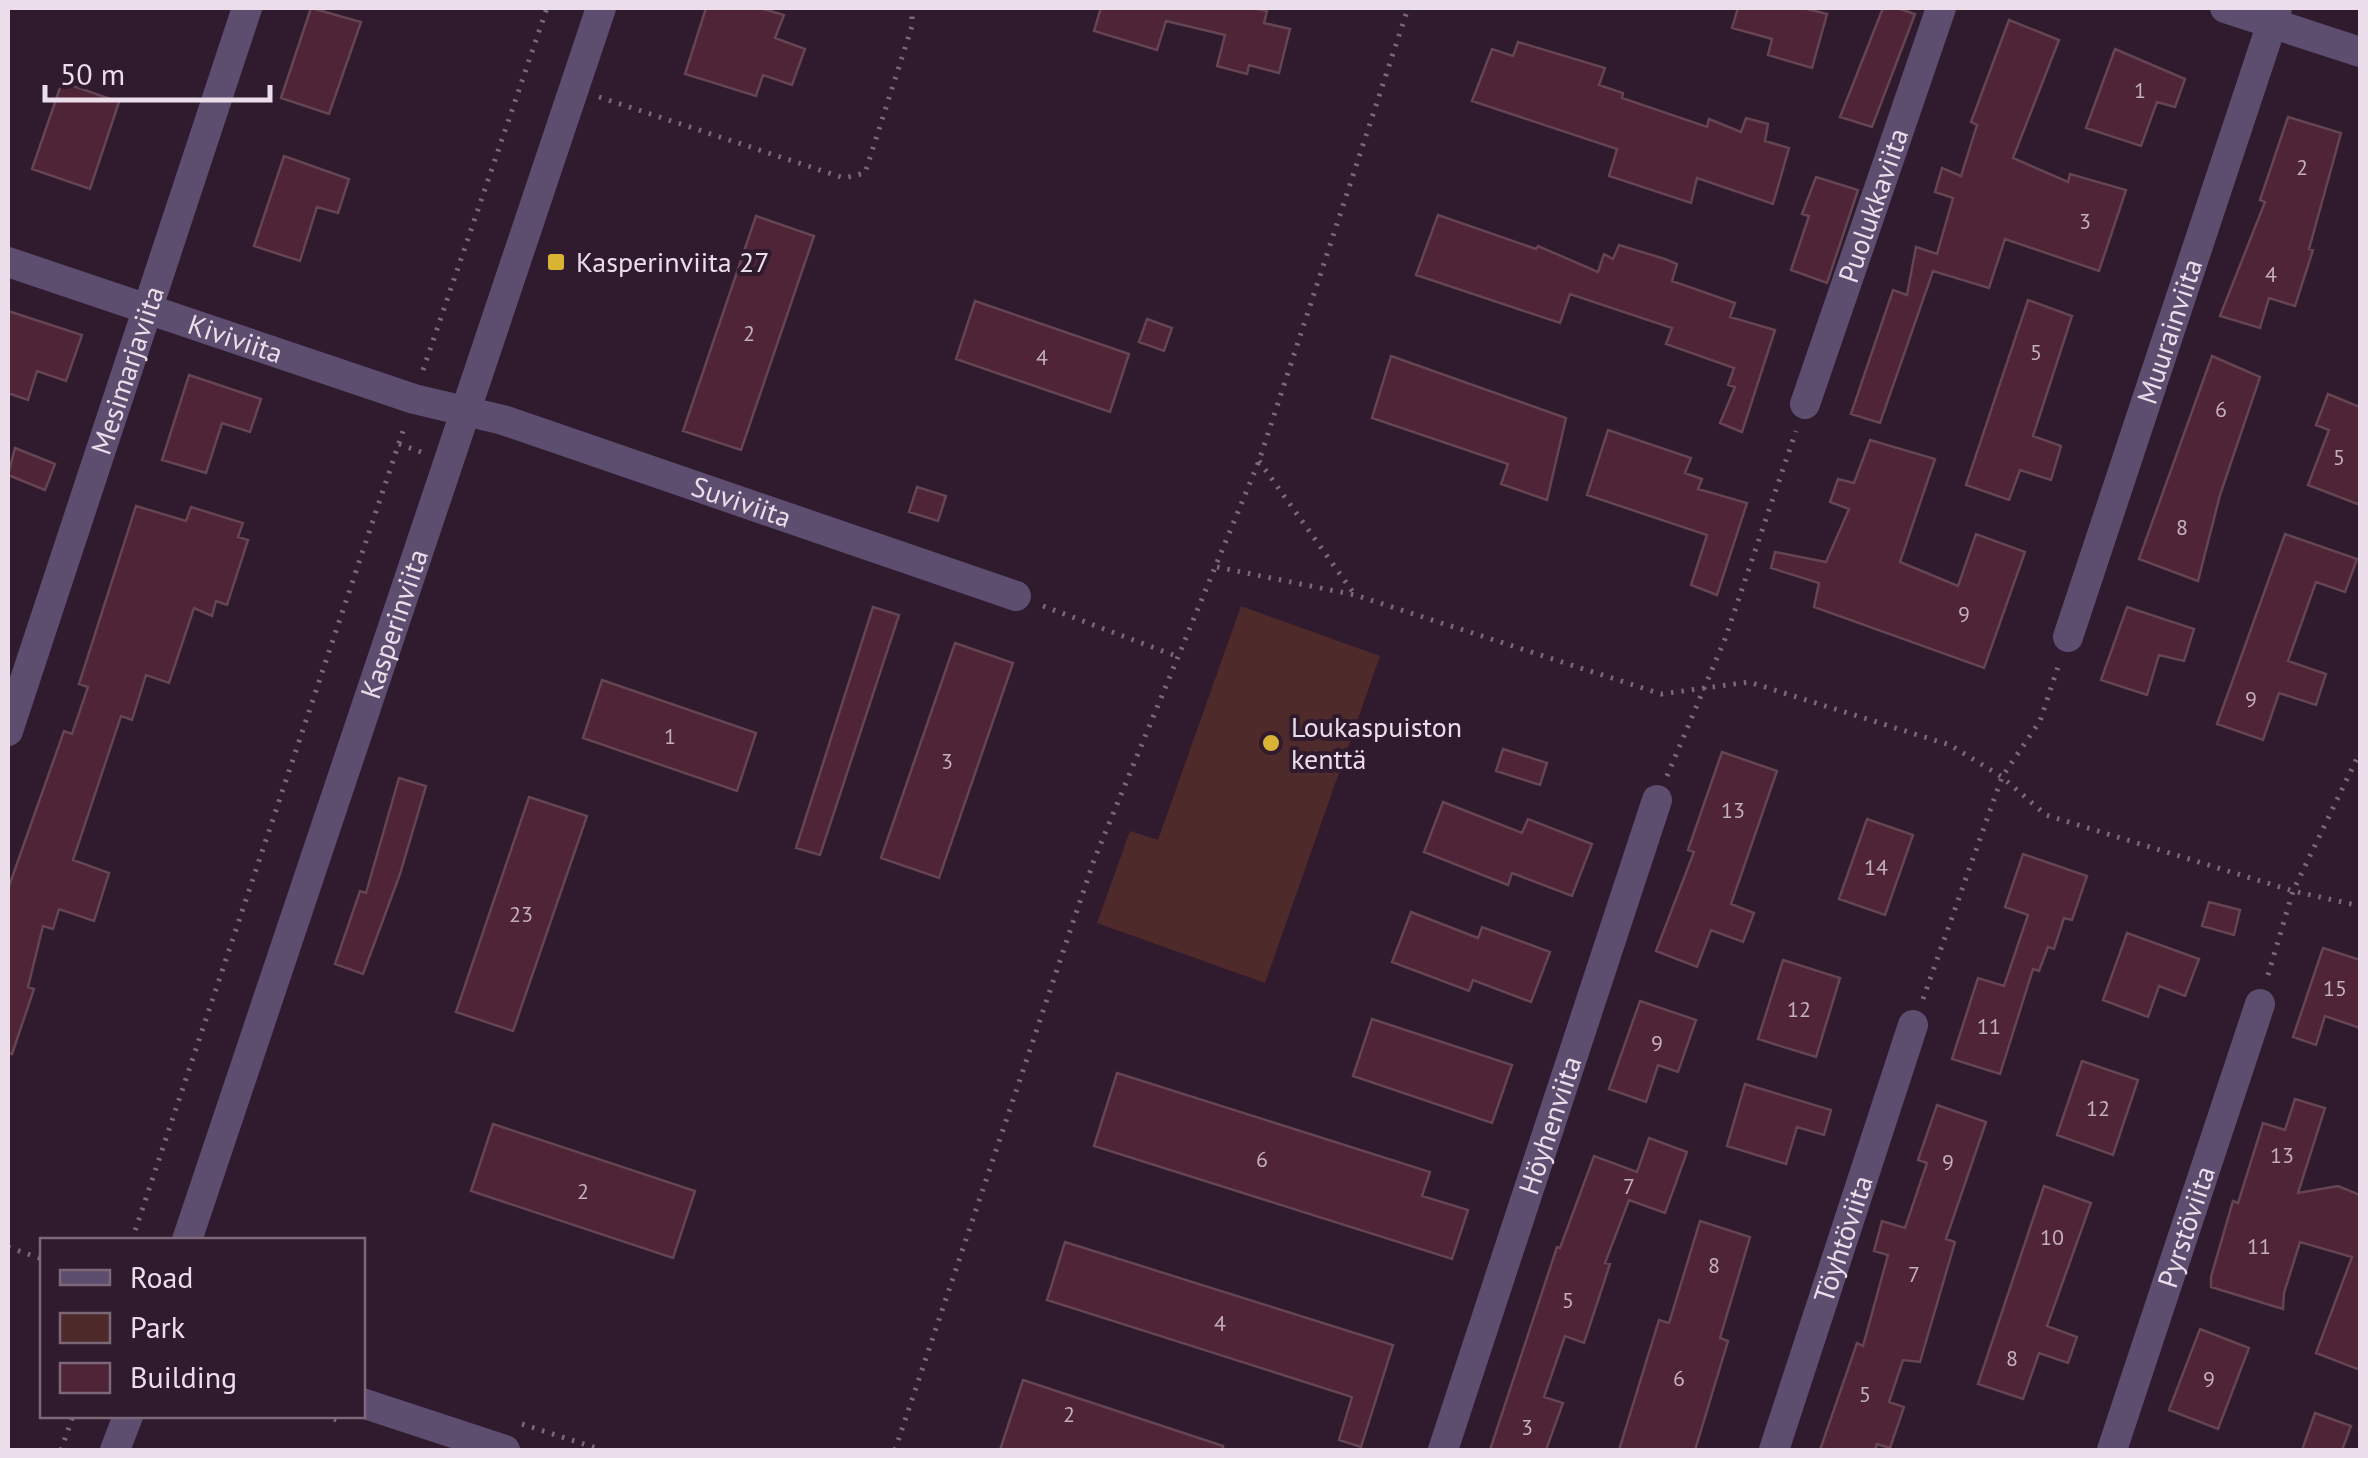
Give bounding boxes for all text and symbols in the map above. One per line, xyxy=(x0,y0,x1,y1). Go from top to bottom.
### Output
scale bar xyxy=(45,40,270,102)
text: 50 m xyxy=(60,54,125,93)
house number: 1 xyxy=(2134,76,2146,104)
street label: Puolukkaviita xyxy=(1829,123,1916,287)
house number: 2 xyxy=(2296,153,2308,181)
house number: 3 xyxy=(2079,207,2091,235)
place label: Kasperinviita 27 xyxy=(576,243,770,280)
marker: Kasperinviita 27 xyxy=(545,251,567,273)
street label: Muurainviita xyxy=(2128,254,2210,409)
house number: 4 xyxy=(2265,260,2277,288)
street label: Mesimarjaviita xyxy=(82,281,172,459)
street label: Kiviviita xyxy=(183,305,288,371)
house number: 2 xyxy=(743,319,755,347)
house number: 5 xyxy=(2030,338,2042,366)
house number: 4 xyxy=(1036,343,1048,371)
house number: 6 xyxy=(2215,395,2227,423)
house number: 5 xyxy=(2333,443,2345,471)
street label: Suviviita xyxy=(687,467,796,536)
house number: 8 xyxy=(2176,513,2188,541)
street label: Kasperinviita xyxy=(351,544,436,703)
house number: 9 xyxy=(1958,600,1970,628)
house number: 9 xyxy=(2245,685,2257,713)
place label: Loukaspuiston kenttä xyxy=(1291,708,1462,777)
house number: 1 xyxy=(664,722,676,750)
marker: Loukaspuiston kenttä xyxy=(1260,732,1282,754)
house number: 3 xyxy=(941,747,953,775)
house number: 13 xyxy=(1721,796,1745,824)
house number: 14 xyxy=(1864,853,1888,881)
house number: 23 xyxy=(509,900,533,928)
house number: 15 xyxy=(2323,974,2347,1002)
house number: 12 xyxy=(1787,995,1811,1023)
house number: 11 xyxy=(1977,1012,2001,1040)
house number: 9 xyxy=(1651,1029,1663,1057)
street label: Höyhenviita xyxy=(1509,1051,1589,1199)
house number: 12 xyxy=(2086,1094,2110,1122)
house number: 13 xyxy=(2270,1141,2294,1169)
house number: 6 xyxy=(1256,1145,1268,1173)
house number: 9 xyxy=(1942,1148,1954,1176)
street label: Pyrstöviita xyxy=(2148,1161,2223,1292)
street label: Töyhtöviita xyxy=(1804,1171,1881,1307)
house number: 7 xyxy=(1623,1172,1635,1200)
house number: 2 xyxy=(577,1177,589,1205)
house number: 10 xyxy=(2040,1223,2064,1251)
house number: 11 xyxy=(2247,1232,2271,1260)
legend xyxy=(40,1238,365,1418)
house number: 8 xyxy=(1708,1251,1720,1279)
text: Road xyxy=(130,1257,194,1296)
house number: 7 xyxy=(1908,1260,1920,1288)
house number: 5 xyxy=(1562,1286,1574,1314)
text: Park xyxy=(130,1307,186,1346)
house number: 4 xyxy=(1214,1309,1226,1337)
house number: 8 xyxy=(2006,1344,2018,1372)
text: Building xyxy=(130,1357,237,1396)
house number: 6 xyxy=(1673,1364,1685,1392)
house number: 9 xyxy=(2203,1365,2215,1393)
house number: 5 xyxy=(1859,1380,1871,1408)
house number: 2 xyxy=(1063,1400,1075,1428)
house number: 3 xyxy=(1521,1413,1533,1441)

